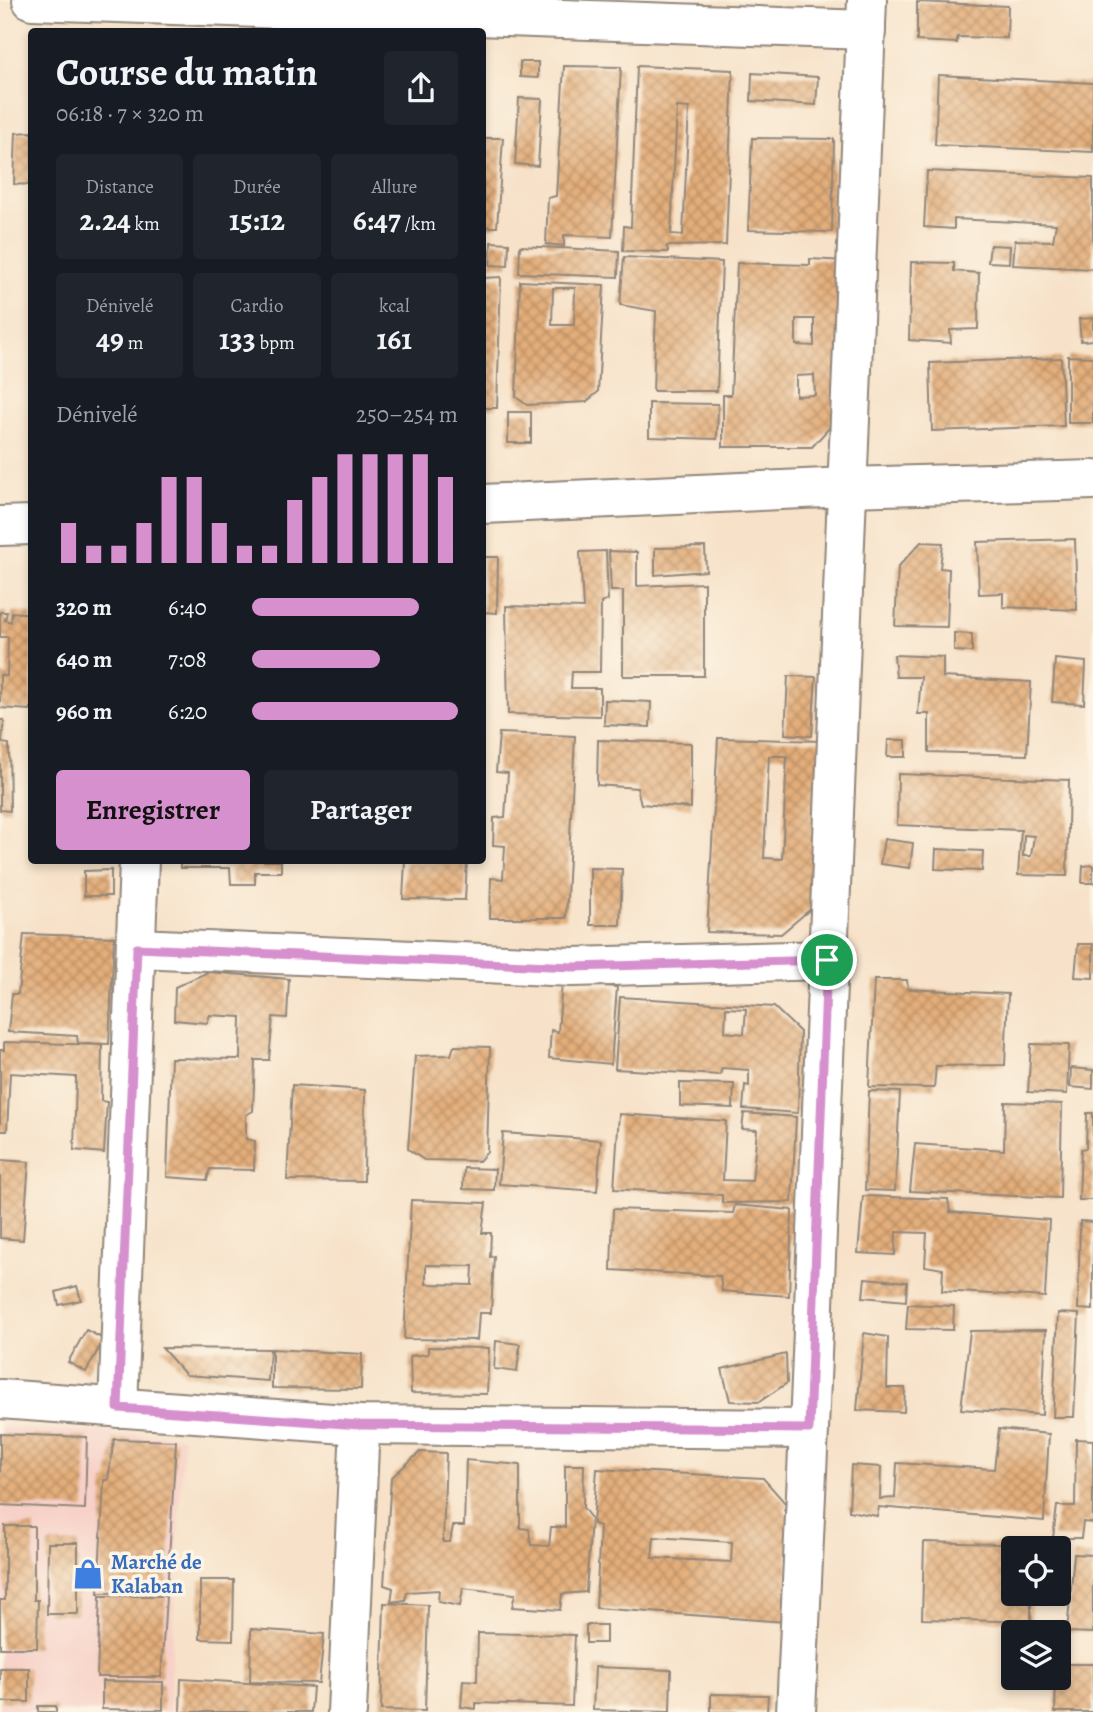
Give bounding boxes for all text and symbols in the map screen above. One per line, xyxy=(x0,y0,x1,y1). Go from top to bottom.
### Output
text: Course du matin xyxy=(56,46,318,98)
button: share xyxy=(384,51,458,125)
text: 06:18 · 7 × 320 m xyxy=(56,98,204,129)
text: Distance xyxy=(86,174,154,200)
text: Durée xyxy=(233,174,281,200)
text: Allure xyxy=(371,174,417,200)
text: 2.24 xyxy=(79,200,131,240)
text: 15:12 xyxy=(229,200,285,240)
text: 6:47 xyxy=(353,200,401,240)
text: km xyxy=(131,211,160,237)
text: /km xyxy=(401,211,436,237)
text: Dénivelé xyxy=(86,293,153,319)
text: Cardio xyxy=(231,293,283,319)
text: kcal xyxy=(379,293,410,319)
text: 49 xyxy=(96,319,124,359)
text: 133 xyxy=(219,319,256,359)
text: 161 xyxy=(377,319,412,359)
text: m xyxy=(124,330,143,356)
text: bpm xyxy=(256,330,295,356)
text: Dénivelé xyxy=(56,399,138,430)
text: 250–254 m xyxy=(356,399,458,430)
text: 320 m xyxy=(56,592,112,623)
text: 6:40 xyxy=(168,592,207,623)
text: 640 m xyxy=(56,644,112,675)
text: 7:08 xyxy=(168,644,207,675)
text: 960 m xyxy=(56,696,112,727)
text: 6:20 xyxy=(168,696,207,727)
button: Enregistrer xyxy=(56,770,250,850)
button: Partager xyxy=(264,770,458,850)
pin xyxy=(797,930,857,990)
icon: arrive xyxy=(808,941,846,979)
map controls xyxy=(1001,1536,1071,1690)
button: locate xyxy=(1001,1536,1071,1606)
place label: Marché de Kalaban xyxy=(111,1548,202,1600)
shop icon: Marché de Kalaban xyxy=(71,1557,105,1591)
button: layers xyxy=(1001,1620,1071,1690)

